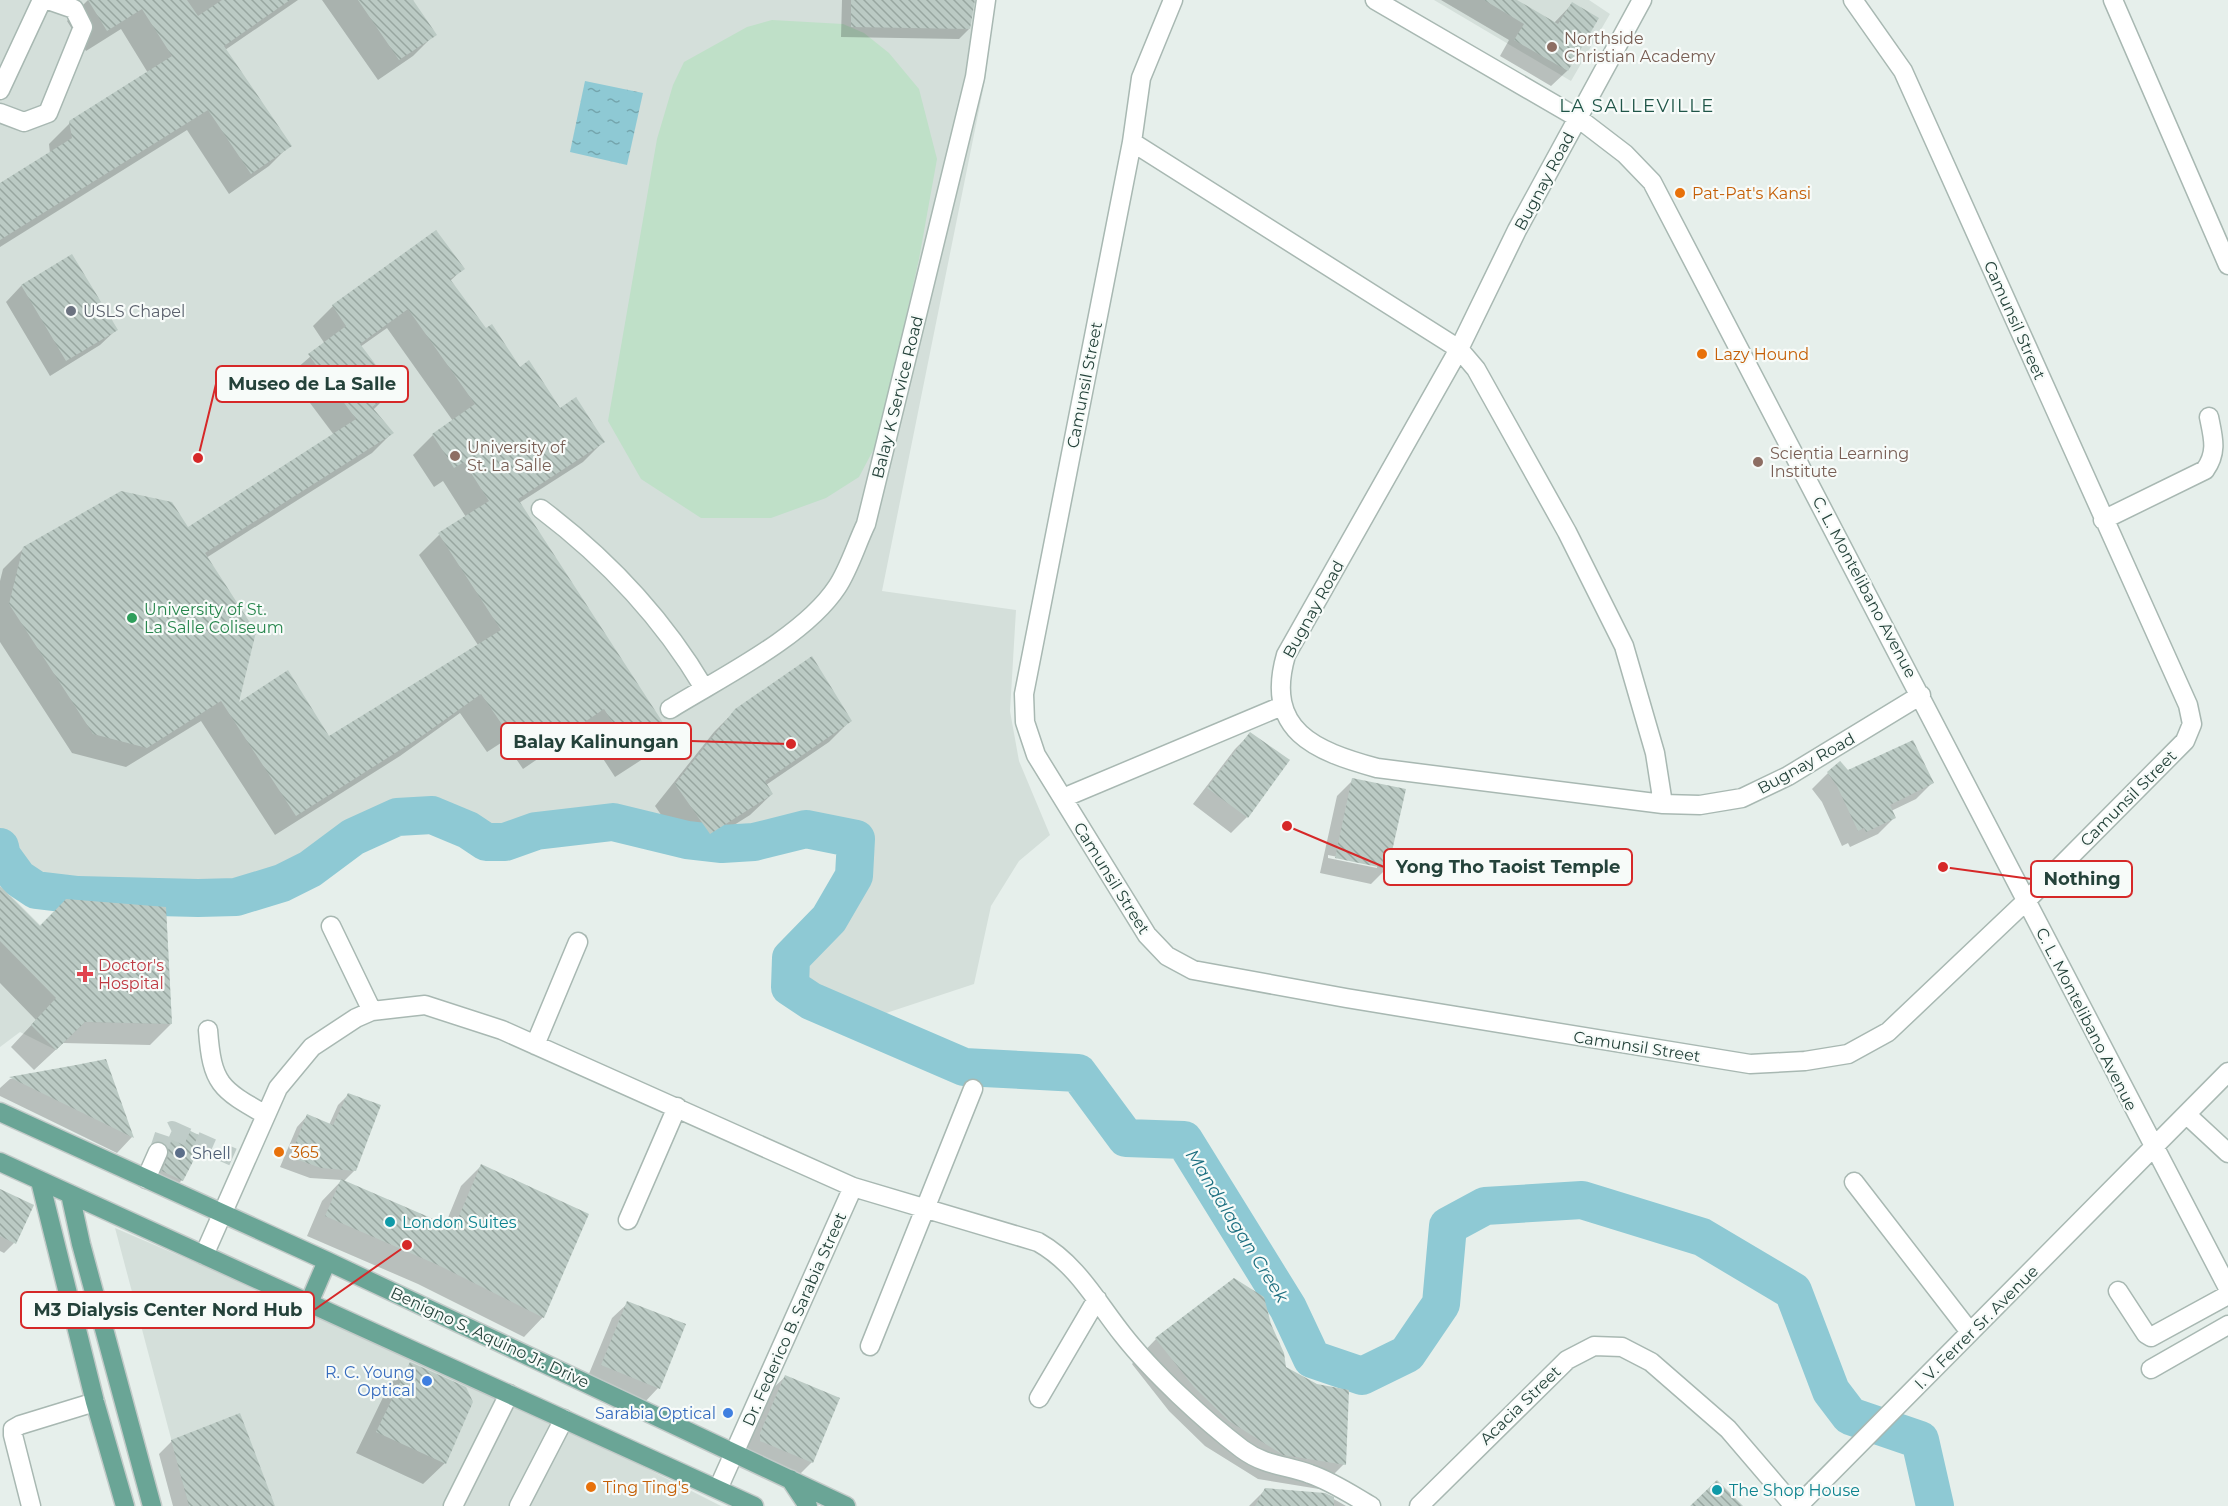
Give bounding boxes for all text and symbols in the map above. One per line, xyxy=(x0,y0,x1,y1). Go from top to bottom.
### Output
place label: Northside Christian Academy xyxy=(1564,29,1716,66)
marker: Northside Christian Academy xyxy=(1545,40,1559,54)
district label: LA SALLEVILLE xyxy=(1559,95,1715,117)
street label: Bugnay Road xyxy=(1511,129,1578,234)
place label: Pat-Pat's Kansi xyxy=(1692,184,1811,203)
marker: Pat-Pat's Kansi xyxy=(1673,186,1687,200)
street label: Camunsil Street xyxy=(1980,258,2049,383)
place label: USLS Chapel xyxy=(83,302,185,321)
marker: USLS Chapel xyxy=(64,304,78,318)
street label: Balay K Service Road xyxy=(868,314,927,480)
street label: Camunsil Street xyxy=(1063,320,1106,450)
place label: Lazy Hound xyxy=(1714,345,1809,364)
marker: Lazy Hound xyxy=(1695,347,1709,361)
callout: Museo de La Salle xyxy=(216,366,408,402)
text: Museo de La Salle xyxy=(228,373,396,395)
place label: University of St. La Salle xyxy=(467,438,566,475)
place label: Scientia Learning Institute xyxy=(1770,444,1909,481)
marker: University of St. La Salle xyxy=(448,449,462,463)
marker: Scientia Learning Institute xyxy=(1751,455,1765,469)
street label: C. L. Montelibano Avenue xyxy=(1809,493,1921,681)
street label: Bugnay Road xyxy=(1279,557,1348,661)
place label: University of St. La Salle Coliseum xyxy=(144,600,284,637)
marker: University of St. La Salle Coliseum xyxy=(125,611,139,625)
callout: Balay Kalinungan xyxy=(501,723,691,759)
street label: Bugnay Road xyxy=(1754,729,1858,798)
text: Balay Kalinungan xyxy=(513,731,679,753)
street label: Camunsil Street xyxy=(2076,746,2181,850)
street label: Camunsil Street xyxy=(1070,819,1154,938)
callout: Yong Tho Taoist Temple xyxy=(1384,849,1632,885)
text: Yong Tho Taoist Temple xyxy=(1395,856,1620,878)
callout: Nothing xyxy=(2031,861,2132,897)
text: Nothing xyxy=(2043,868,2121,890)
street label: C. L. Montelibano Avenue xyxy=(2032,925,2141,1114)
place label: Doctor's Hospital xyxy=(98,956,164,993)
marker: Doctor's Hospital xyxy=(76,965,94,983)
street label: Camunsil Street xyxy=(1572,1027,1702,1066)
place label: 365 xyxy=(291,1143,319,1162)
place label: Shell xyxy=(192,1144,231,1163)
marker: 365 xyxy=(272,1145,286,1159)
water label: Mandalagan Creek xyxy=(1181,1145,1294,1308)
marker: Shell xyxy=(173,1146,187,1160)
street label: Dr. Federico B. Sarabia Street xyxy=(739,1209,851,1429)
place label: London Suites xyxy=(402,1213,517,1232)
marker: London Suites xyxy=(383,1215,397,1229)
street label: I. V. Ferrer Sr. Avenue xyxy=(1911,1262,2042,1393)
street label: Benigno S. Aquino Jr. Drive xyxy=(388,1283,592,1392)
callout: M3 Dialysis Center Nord Hub xyxy=(21,1292,314,1328)
text: M3 Dialysis Center Nord Hub xyxy=(33,1299,303,1321)
street label: Acacia Street xyxy=(1476,1362,1565,1449)
place label: R. C. Young Optical xyxy=(325,1363,415,1400)
marker: R. C. Young Optical xyxy=(420,1374,434,1388)
place label: Sarabia Optical xyxy=(595,1404,716,1423)
marker: Sarabia Optical xyxy=(721,1406,735,1420)
place label: Ting Ting's xyxy=(603,1478,689,1497)
marker: Ting Ting's xyxy=(584,1480,598,1494)
place label: The Shop House xyxy=(1729,1481,1860,1500)
marker: The Shop House xyxy=(1710,1483,1724,1497)

